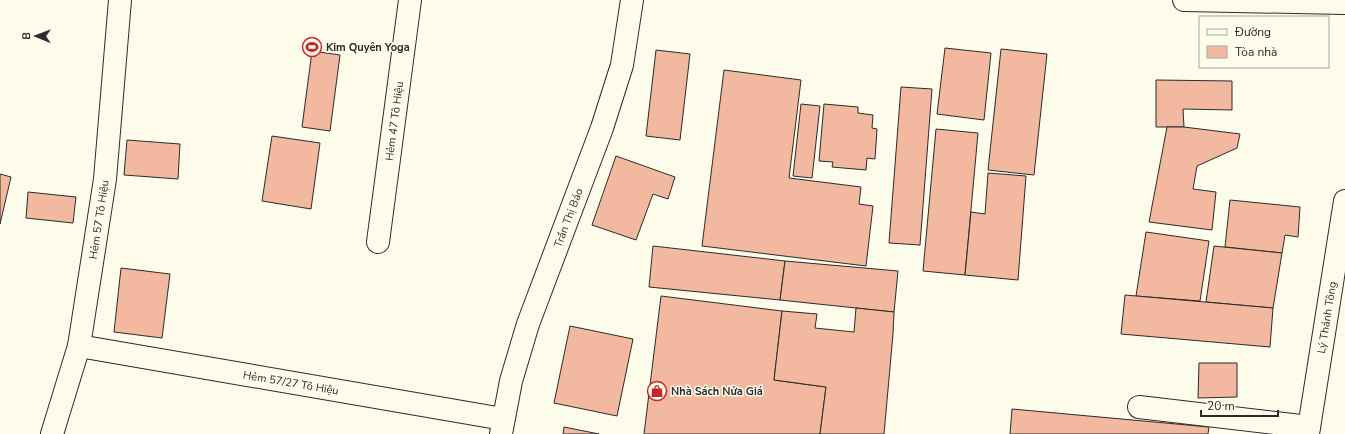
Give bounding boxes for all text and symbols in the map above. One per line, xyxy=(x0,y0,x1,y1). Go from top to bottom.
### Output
north arrow xyxy=(16,16,56,56)
legend xyxy=(1199,16,1329,68)
text: Đường xyxy=(1234,24,1271,40)
text: B xyxy=(19,32,34,40)
sports icon: Kim Quyên Yoga xyxy=(301,36,323,58)
place label: Kim Quyên Yoga xyxy=(326,40,410,55)
text: Tòa nhà xyxy=(1235,44,1277,60)
street label: Hẻm 47 Tô Hiệu xyxy=(382,80,407,162)
street label: Hẻm 57 Tô Hiệu xyxy=(86,179,113,260)
street label: Trần Thị Báo xyxy=(551,186,587,250)
street label: Lý Thánh Tông xyxy=(1314,280,1340,355)
street label: Hẻm 57/27 Tô Hiệu xyxy=(242,367,340,399)
shop icon: Nhà Sách Nửa Giá xyxy=(646,380,668,402)
place label: Nhà Sách Nửa Giá xyxy=(671,384,763,399)
scale bar xyxy=(1201,392,1278,418)
text: 20 m xyxy=(1207,398,1235,414)

